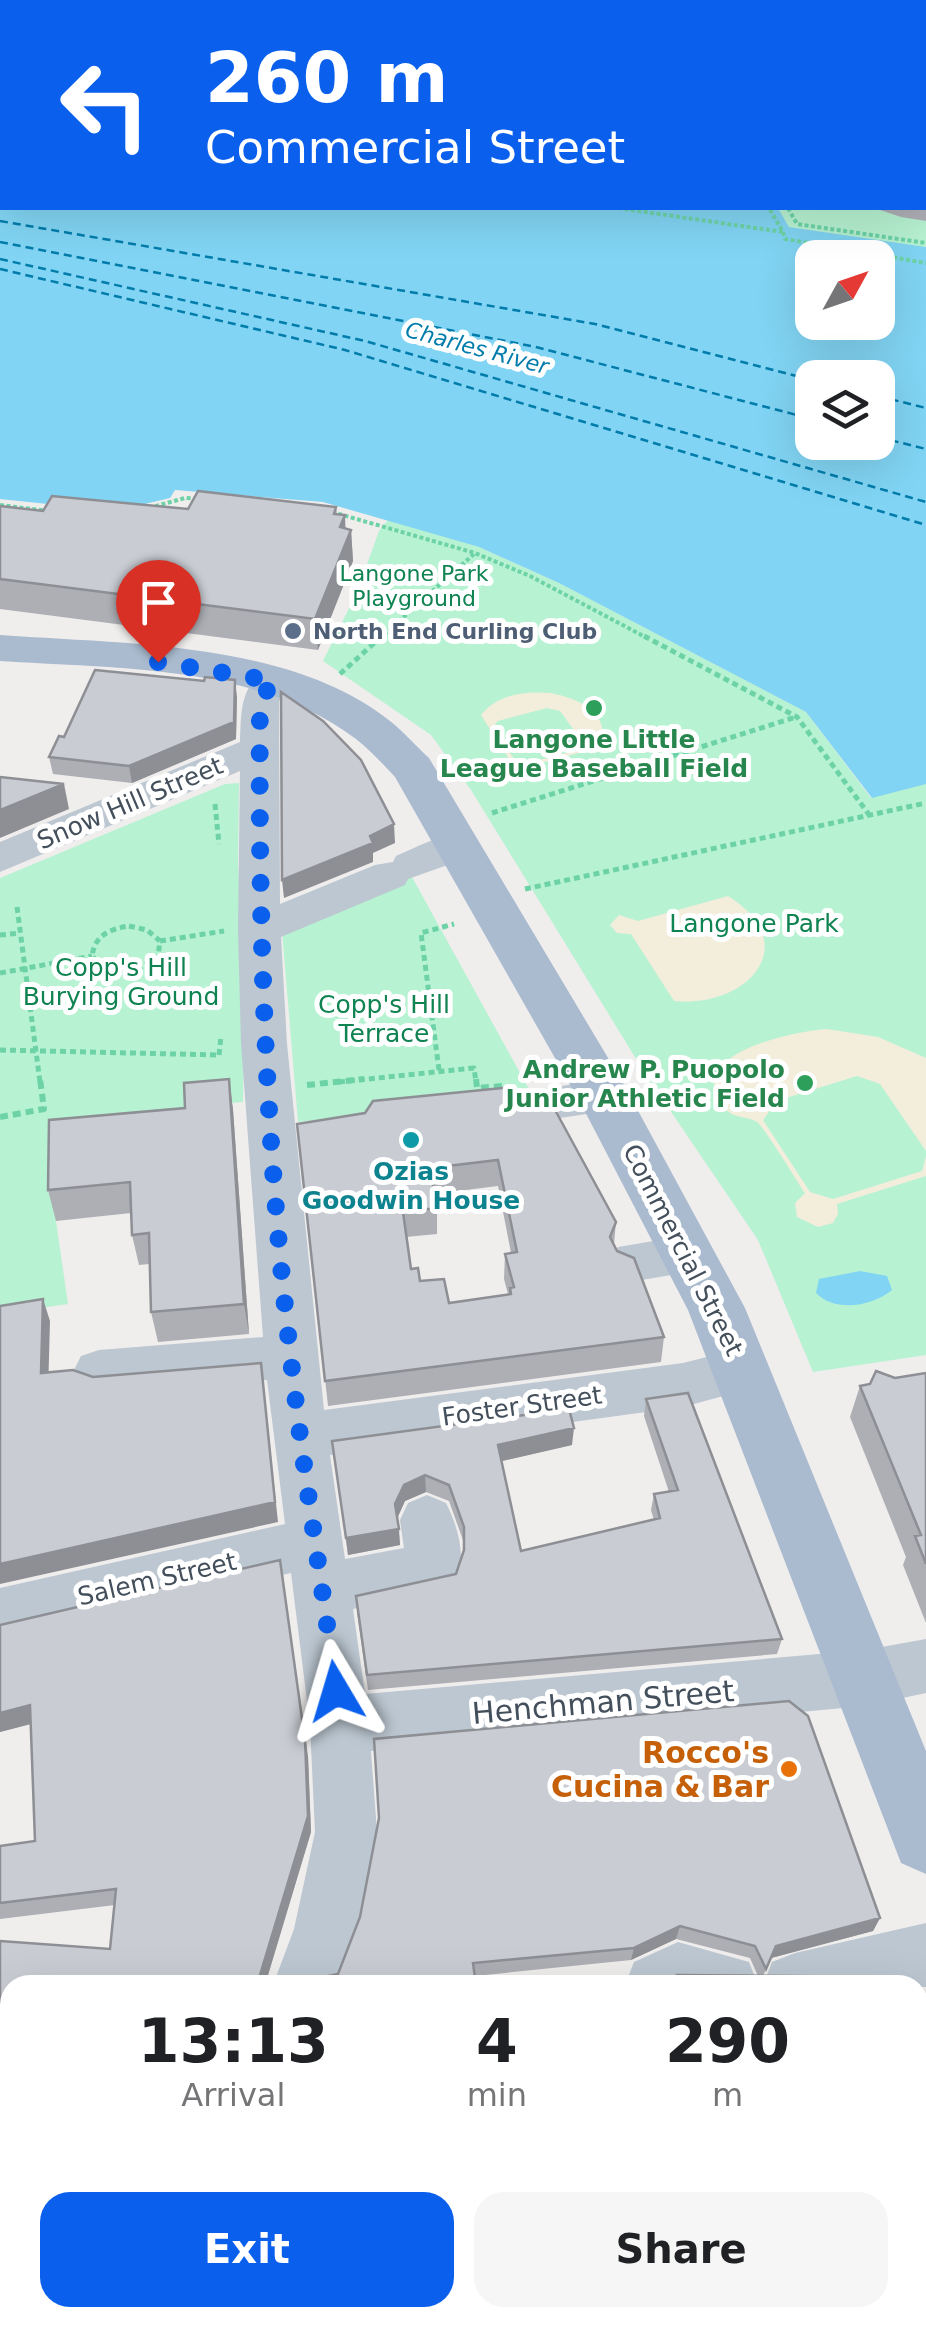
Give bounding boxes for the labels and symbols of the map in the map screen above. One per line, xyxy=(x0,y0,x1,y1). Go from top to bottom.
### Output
north arrow xyxy=(795,240,895,340)
water label: Charles River xyxy=(403,317,553,380)
pin xyxy=(116,560,201,663)
park label: Langone Park Playground xyxy=(339,561,489,611)
place label: North End Curling Club xyxy=(313,619,597,644)
marker: North End Curling Club xyxy=(282,620,304,642)
marker: Langone Little League Baseball Field xyxy=(583,697,605,719)
place label: Langone Little League Baseball Field xyxy=(440,725,748,783)
street label: Snow Hill Street xyxy=(33,751,227,855)
park label: Langone Park xyxy=(669,909,839,938)
park label: Copp's Hill Burying Ground xyxy=(23,953,219,1011)
park label: Copp's Hill Terrace xyxy=(318,990,450,1048)
place label: Andrew P. Puopolo Junior Athletic Field xyxy=(504,1055,785,1113)
marker: Andrew P. Puopolo Junior Athletic Field xyxy=(794,1072,816,1094)
marker: Ozias Goodwin House xyxy=(400,1129,422,1151)
street label: Commercial Street xyxy=(617,1139,749,1361)
place label: Ozias Goodwin House xyxy=(302,1157,520,1215)
street label: Foster Street xyxy=(440,1380,604,1432)
street label: Salem Street xyxy=(75,1547,239,1611)
position arrow xyxy=(284,1639,388,1743)
street label: Henchman Street xyxy=(471,1673,736,1731)
place label: Rocco's Cucina & Bar xyxy=(551,1735,769,1804)
marker: Rocco's Cucina & Bar xyxy=(778,1758,800,1780)

